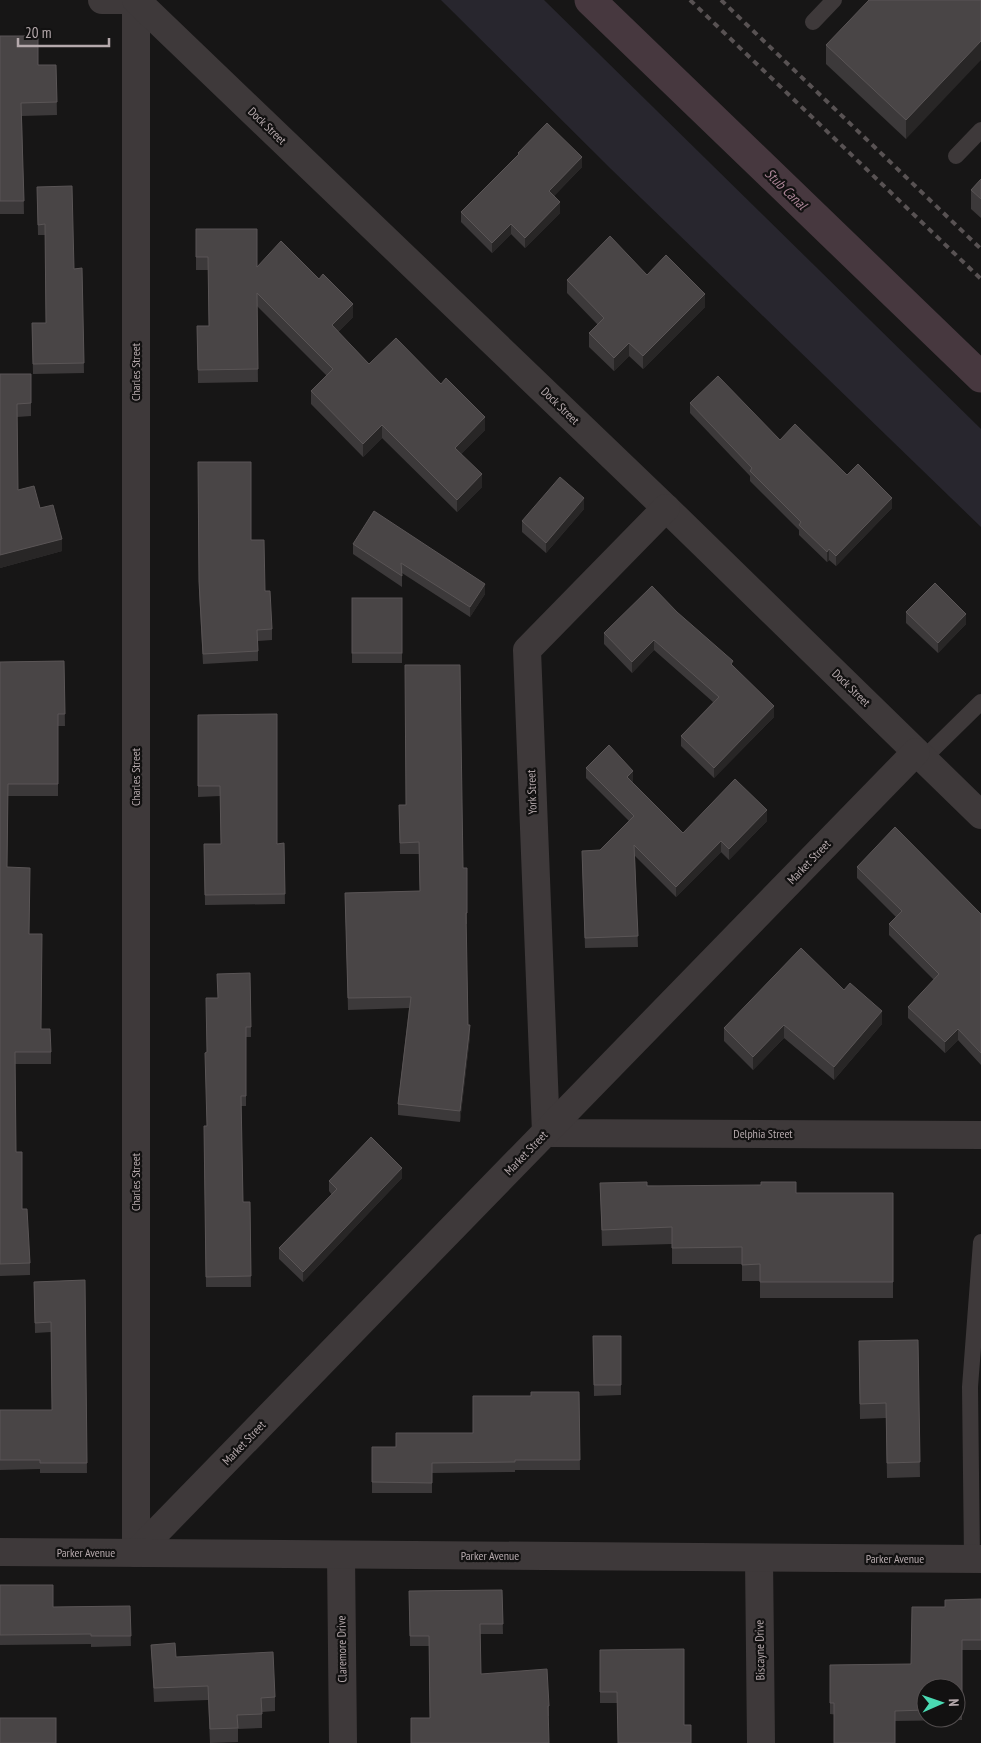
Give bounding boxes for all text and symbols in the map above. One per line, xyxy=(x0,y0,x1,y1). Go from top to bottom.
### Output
scale bar xyxy=(18,15,109,47)
text: 20 m xyxy=(25,23,51,42)
street label: Dock Street xyxy=(245,104,290,148)
water label: Stub Canal xyxy=(761,165,812,215)
street label: Charles Street xyxy=(128,342,143,401)
street label: Dock Street xyxy=(538,384,583,428)
street label: Dock Street xyxy=(829,666,874,710)
street label: Charles Street xyxy=(128,747,143,806)
street label: York Street xyxy=(523,769,540,815)
street label: Market Street xyxy=(784,836,834,887)
street label: Delphia Street xyxy=(733,1126,793,1141)
street label: Market Street xyxy=(501,1127,551,1178)
street label: Charles Street xyxy=(128,1152,143,1211)
street label: Market Street xyxy=(219,1417,269,1468)
street label: Parker Avenue xyxy=(57,1545,115,1560)
street label: Parker Avenue xyxy=(461,1548,519,1563)
street label: Parker Avenue xyxy=(866,1551,924,1566)
street label: Claremore Drive xyxy=(333,1615,350,1683)
street label: Biscayne Drive xyxy=(751,1620,768,1680)
north arrow xyxy=(916,1678,966,1728)
text: N xyxy=(945,1698,963,1707)

